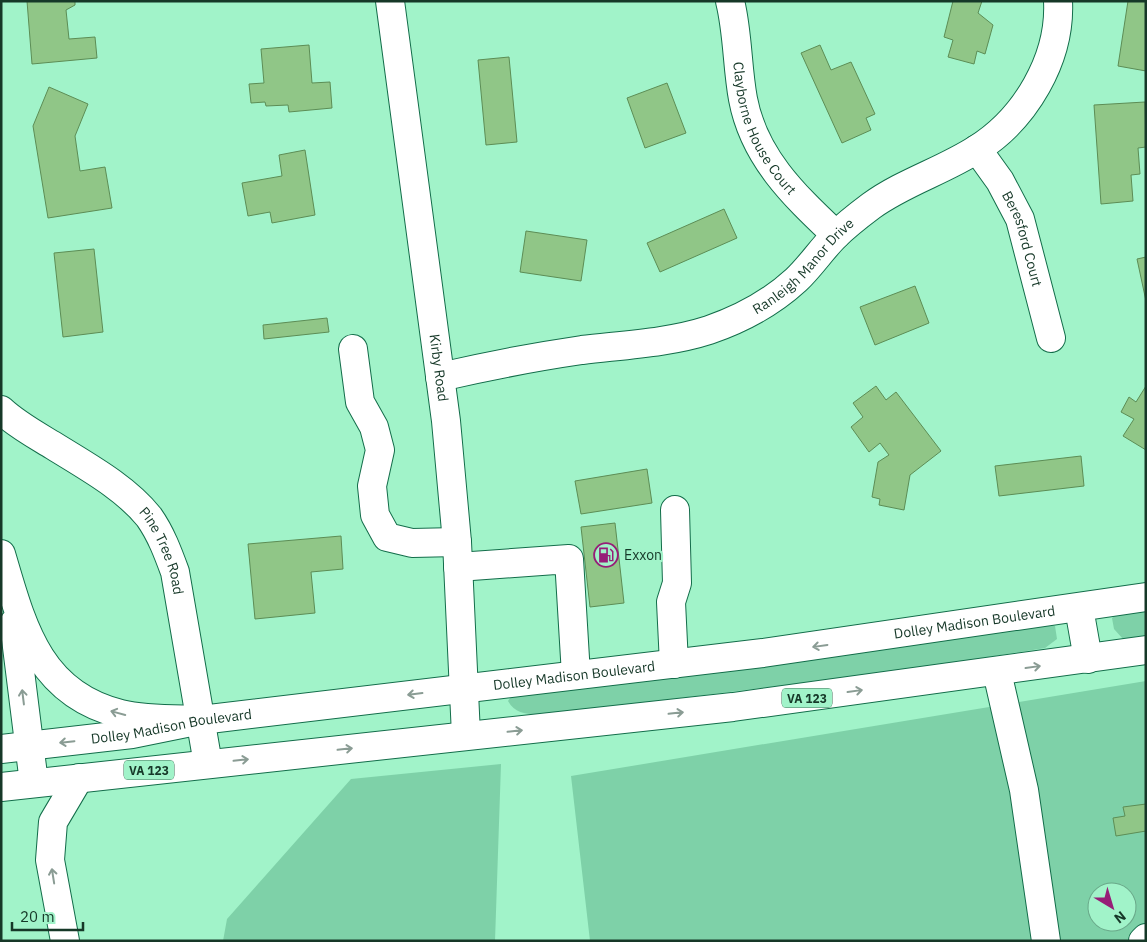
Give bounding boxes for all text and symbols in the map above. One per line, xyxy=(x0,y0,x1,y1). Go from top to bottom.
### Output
street label: Clayborne House Court xyxy=(729,61,800,199)
street label: Beresford Court xyxy=(998,188,1046,289)
street label: Ranleigh Manor Drive xyxy=(749,214,858,318)
street label: Kirby Road xyxy=(425,333,452,403)
street label: Pine Tree Road xyxy=(135,503,188,596)
fuel station icon: Exxon xyxy=(593,542,619,568)
place label: Exxon xyxy=(624,546,662,564)
street label: Dolley Madison Boulevard xyxy=(893,601,1056,643)
one-way arrow xyxy=(812,641,828,651)
street label: Dolley Madison Boulevard xyxy=(492,657,656,694)
one-way arrow xyxy=(1025,662,1041,672)
one-way arrow xyxy=(846,686,862,696)
road number: VA 123 xyxy=(782,688,832,708)
one-way arrow xyxy=(407,689,423,699)
one-way arrow xyxy=(18,690,28,706)
street label: Dolley Madison Boulevard xyxy=(90,705,253,748)
one-way arrow xyxy=(110,707,126,717)
one-way arrow xyxy=(668,708,684,718)
one-way arrow xyxy=(506,726,522,736)
one-way arrow xyxy=(59,737,75,747)
one-way arrow xyxy=(337,744,353,754)
one-way arrow xyxy=(233,755,249,765)
road number: VA 123 xyxy=(124,760,174,780)
one-way arrow xyxy=(47,868,57,884)
north arrow xyxy=(1087,882,1137,932)
scale bar xyxy=(12,900,84,932)
text: 20 m xyxy=(20,907,55,926)
text: N xyxy=(1110,907,1130,927)

